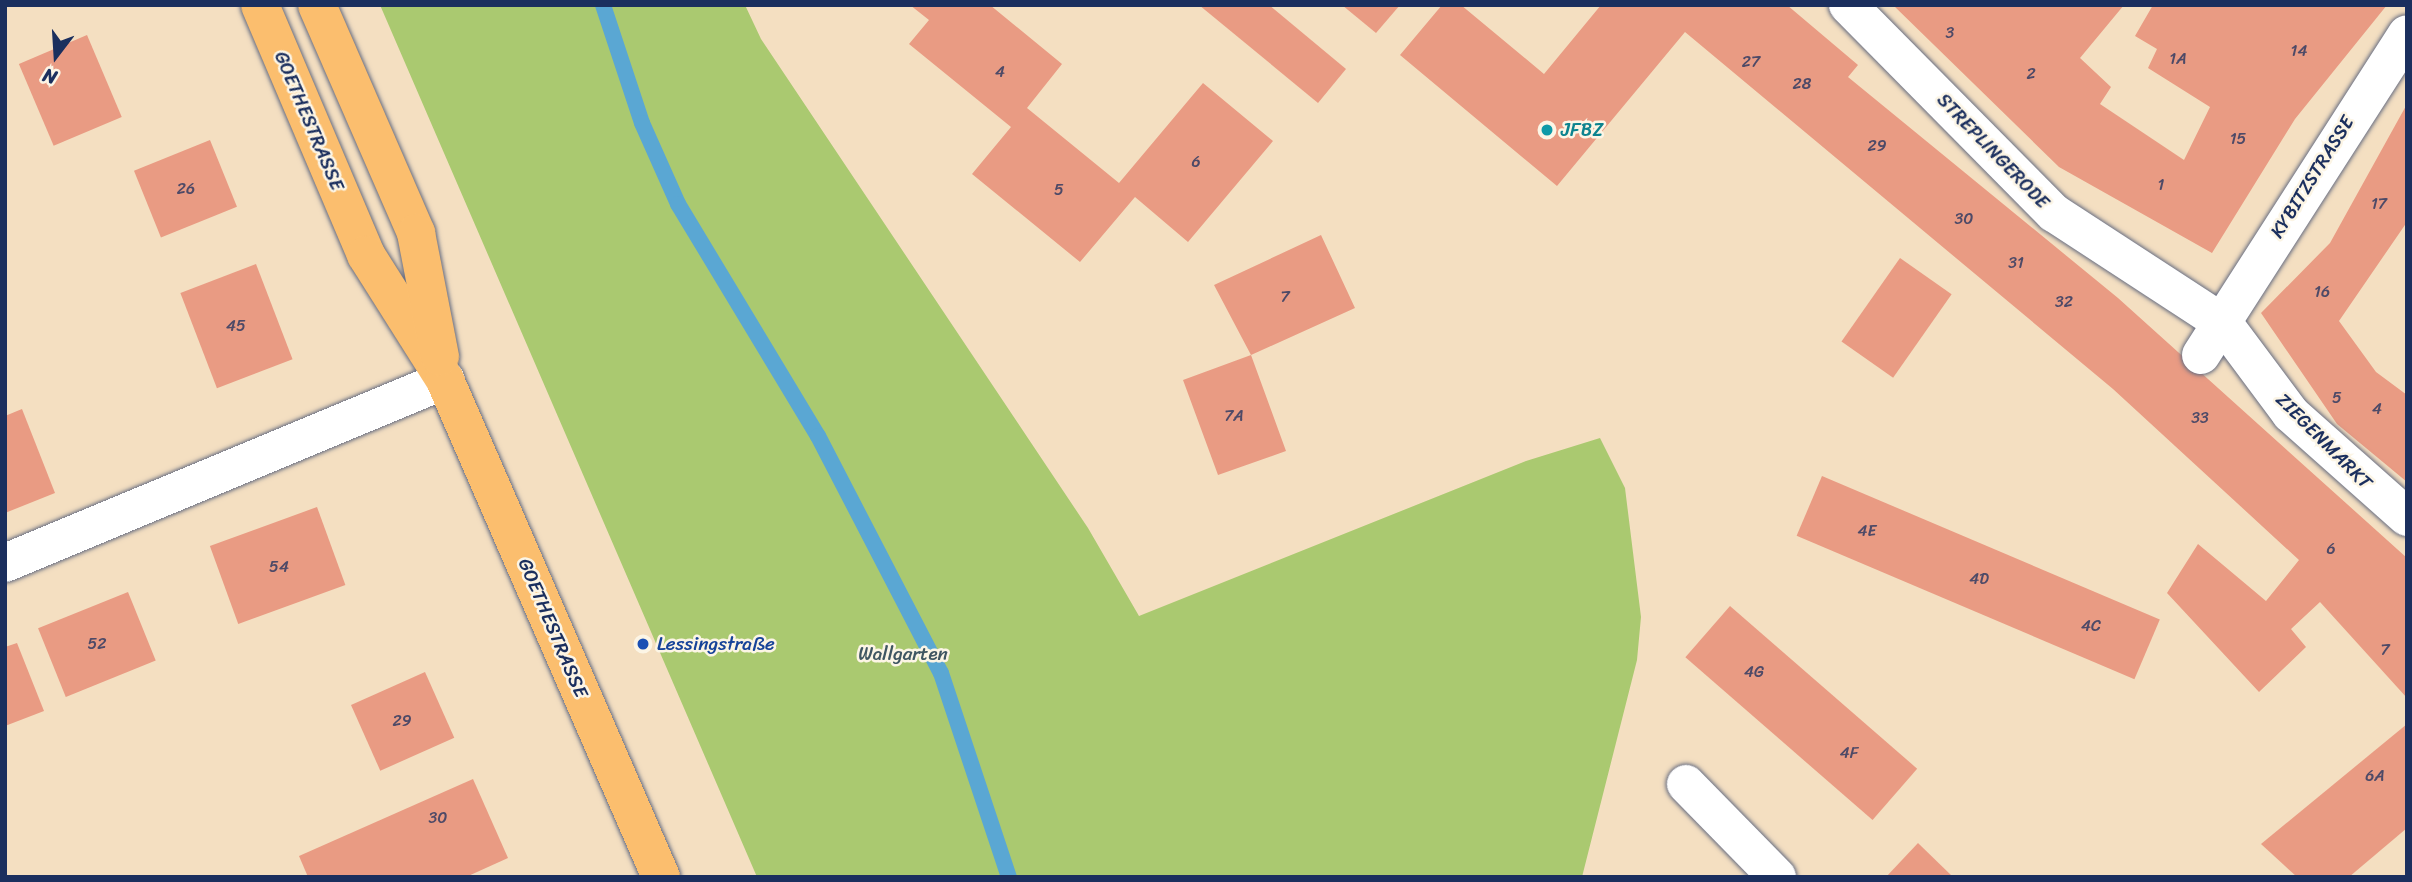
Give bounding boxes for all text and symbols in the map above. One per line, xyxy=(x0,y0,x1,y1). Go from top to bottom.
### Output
north arrow xyxy=(21,21,91,91)
house number: 3 xyxy=(1946,23,1954,43)
house number: 14 xyxy=(2291,41,2307,61)
street label: GOETHESTRASSE xyxy=(269,48,349,194)
house number: 1A xyxy=(2169,49,2187,69)
house number: 27 xyxy=(1742,52,1760,72)
text: N xyxy=(39,59,61,94)
house number: 4 xyxy=(995,62,1005,82)
house number: 2 xyxy=(2026,64,2036,84)
house number: 28 xyxy=(1793,74,1811,94)
street label: STREPLINGERODE xyxy=(1932,89,2054,213)
street label: KYBITZSTRASSE xyxy=(2265,112,2359,242)
place label: JFBZ xyxy=(1561,119,1604,141)
marker: JFBZ xyxy=(1539,122,1555,138)
house number: 15 xyxy=(2230,129,2246,149)
house number: 29 xyxy=(1867,136,1887,156)
house number: 6 xyxy=(1191,152,1201,172)
house number: 1 xyxy=(2158,175,2164,195)
house number: 26 xyxy=(177,179,195,199)
house number: 5 xyxy=(1054,180,1064,200)
house number: 17 xyxy=(2371,194,2387,214)
house number: 30 xyxy=(1955,209,1973,229)
house number: 31 xyxy=(2008,253,2024,273)
house number: 16 xyxy=(2314,282,2330,302)
house number: 7 xyxy=(1280,287,1290,307)
house number: 32 xyxy=(2055,292,2073,312)
house number: 45 xyxy=(226,316,246,336)
street label: ZIEGENMARKT xyxy=(2271,388,2377,494)
house number: 5 xyxy=(2332,388,2342,408)
house number: 4 xyxy=(2372,399,2382,419)
house number: 7A xyxy=(1224,406,1244,426)
house number: 33 xyxy=(2191,408,2209,428)
house number: 4E xyxy=(1858,521,1876,541)
house number: 6 xyxy=(2326,539,2336,559)
street label: GOETHESTRASSE xyxy=(513,555,593,701)
house number: 54 xyxy=(269,557,289,577)
house number: 4D xyxy=(1969,569,1989,589)
house number: 4C xyxy=(2081,616,2101,636)
place label: Lessingstraße xyxy=(657,633,775,655)
house number: 52 xyxy=(87,634,107,654)
marker: Lessingstraße xyxy=(635,636,651,652)
house number: 7 xyxy=(2380,640,2390,660)
park label: Wallgarten xyxy=(858,643,948,665)
house number: 4G xyxy=(1744,662,1764,682)
house number: 29 xyxy=(392,711,412,731)
house number: 4F xyxy=(1840,743,1858,763)
house number: 6A xyxy=(2365,766,2385,786)
house number: 30 xyxy=(429,808,447,828)

